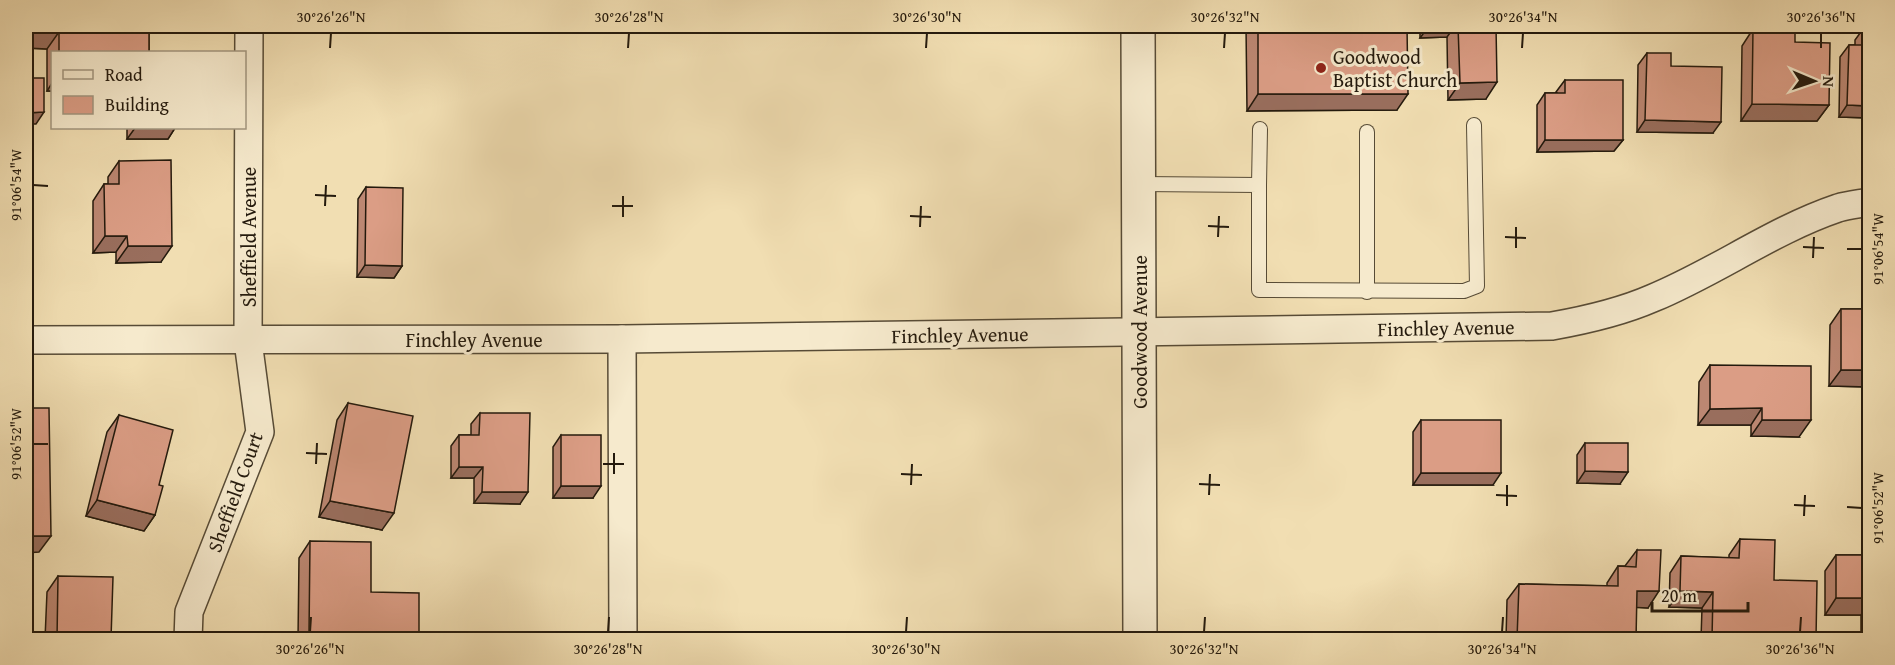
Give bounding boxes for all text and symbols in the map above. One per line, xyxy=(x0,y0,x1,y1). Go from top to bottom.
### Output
text: 30°26'26"N xyxy=(297,6,366,27)
text: 30°26'28"N xyxy=(595,6,664,27)
text: 30°26'30"N xyxy=(893,6,962,27)
text: 30°26'32"N xyxy=(1191,6,1260,27)
text: 30°26'34"N xyxy=(1489,6,1558,27)
text: 30°26'36"N xyxy=(1787,6,1856,27)
place label: Goodwood Baptist Church xyxy=(1333,42,1457,94)
legend xyxy=(51,51,246,129)
north arrow xyxy=(1784,51,1844,111)
text: Road xyxy=(105,61,143,88)
marker: Goodwood Baptist Church xyxy=(1314,61,1328,75)
text: N xyxy=(1817,76,1841,88)
text: Building xyxy=(105,91,169,118)
text: 91°06'54"W xyxy=(5,149,26,221)
street label: Sheffield Avenue xyxy=(234,167,263,307)
text: 91°06'54"W xyxy=(1867,213,1888,285)
street label: Goodwood Avenue xyxy=(1125,255,1154,409)
street label: Finchley Avenue xyxy=(1377,312,1515,343)
street label: Finchley Avenue xyxy=(891,319,1029,350)
street label: Finchley Avenue xyxy=(405,325,543,354)
text: 91°06'52"W xyxy=(5,408,26,480)
street label: Sheffield Court xyxy=(199,428,270,556)
text: 91°06'52"W xyxy=(1867,472,1888,544)
scale bar xyxy=(1652,575,1748,613)
text: 20 m xyxy=(1661,582,1697,609)
text: 30°26'26"N xyxy=(276,638,345,659)
text: 30°26'28"N xyxy=(574,638,643,659)
text: 30°26'30"N xyxy=(872,638,941,659)
text: 30°26'32"N xyxy=(1170,638,1239,659)
text: 30°26'34"N xyxy=(1468,638,1537,659)
text: 30°26'36"N xyxy=(1766,638,1835,659)

